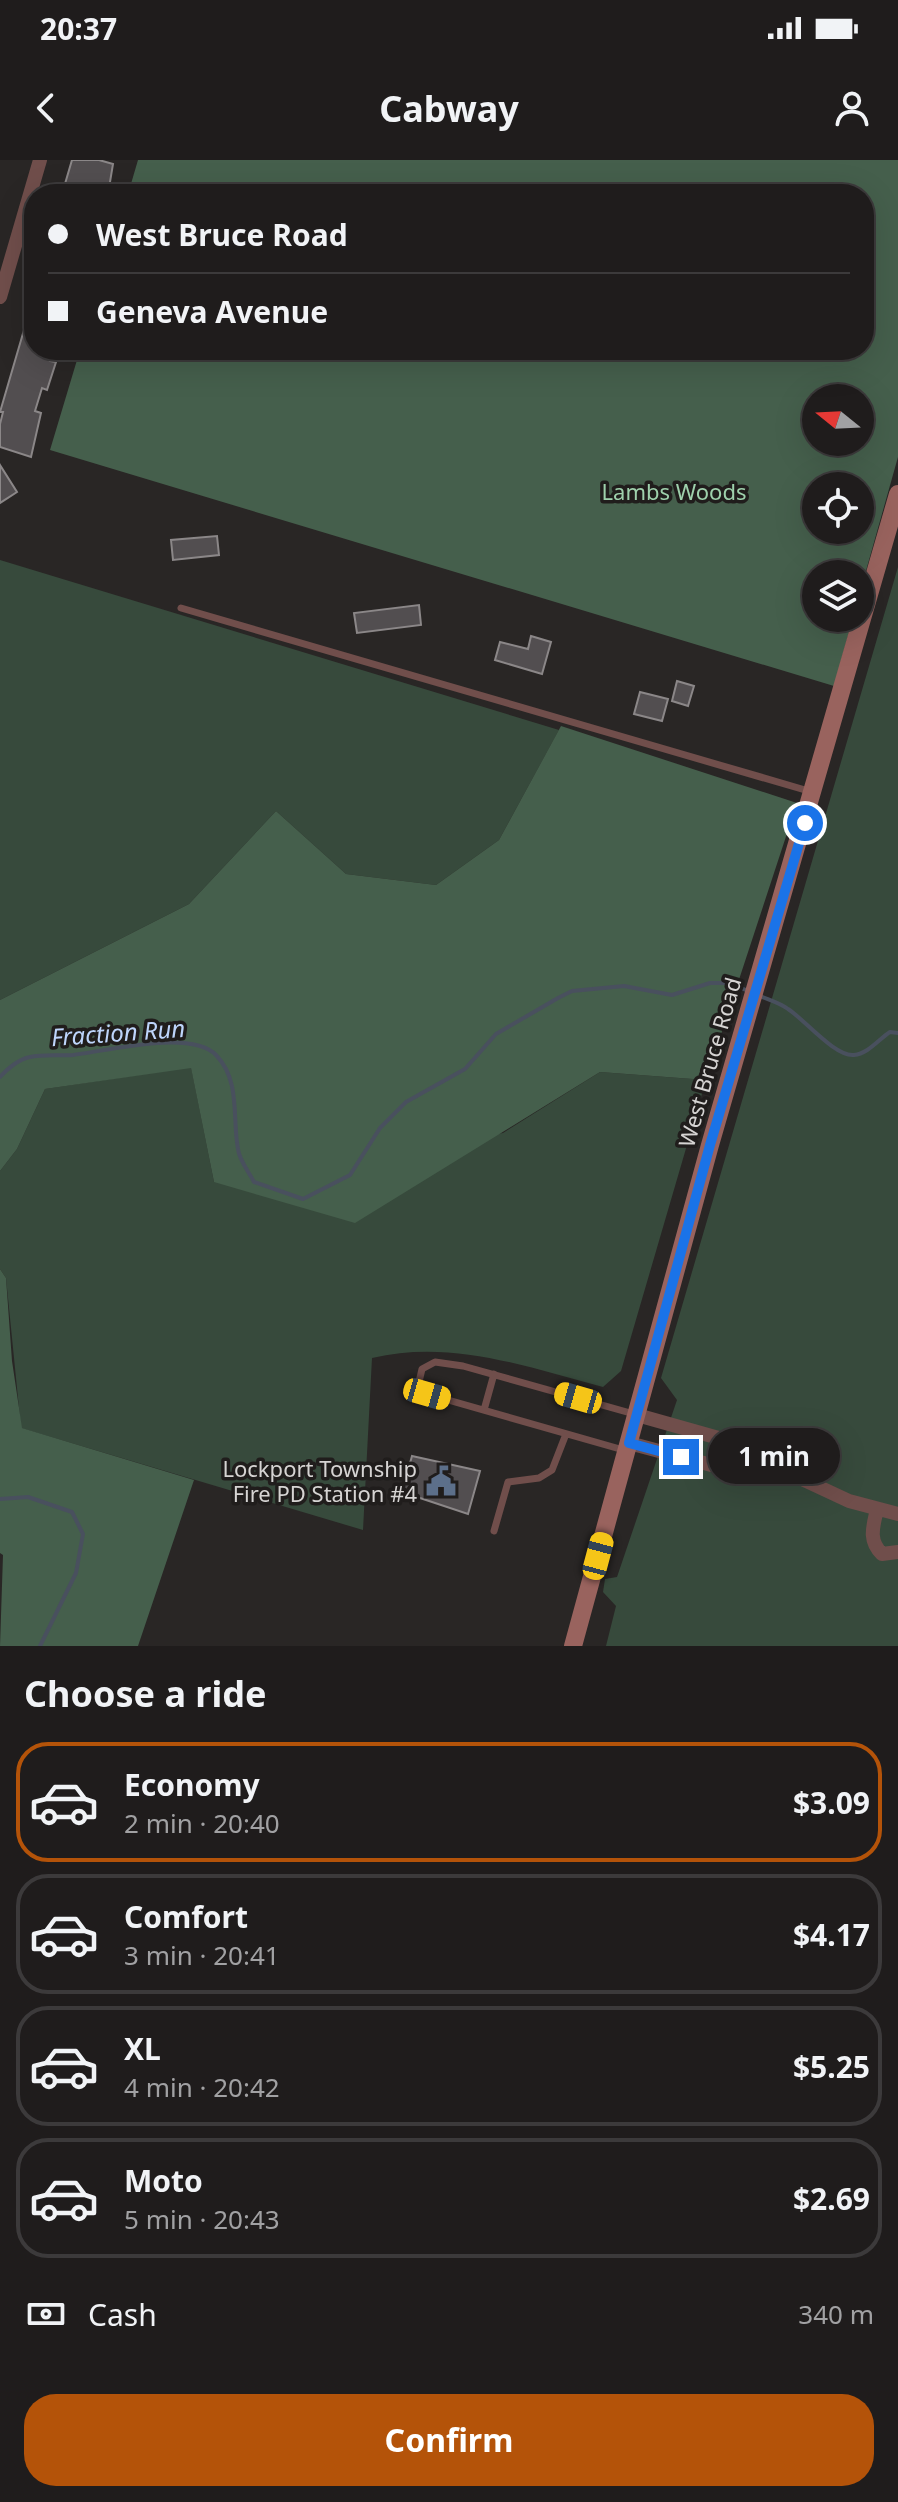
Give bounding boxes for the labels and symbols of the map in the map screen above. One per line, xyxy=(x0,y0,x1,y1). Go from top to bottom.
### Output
north arrow xyxy=(802,384,874,456)
park label: Lambs Woods xyxy=(602,476,746,506)
route start xyxy=(787,805,823,841)
street label: West Bruce Road xyxy=(670,974,748,1150)
water label: Fraction Run xyxy=(50,1011,186,1053)
car xyxy=(401,1376,453,1412)
car xyxy=(552,1380,604,1416)
callout: 1 min xyxy=(709,1429,841,1485)
route end xyxy=(663,1439,699,1475)
place label: Lockport Township Fire PD Station #4 xyxy=(222,1453,417,1508)
public building icon: Lockport Township Fire PD Station #4 xyxy=(424,1464,458,1498)
car xyxy=(580,1530,616,1582)

